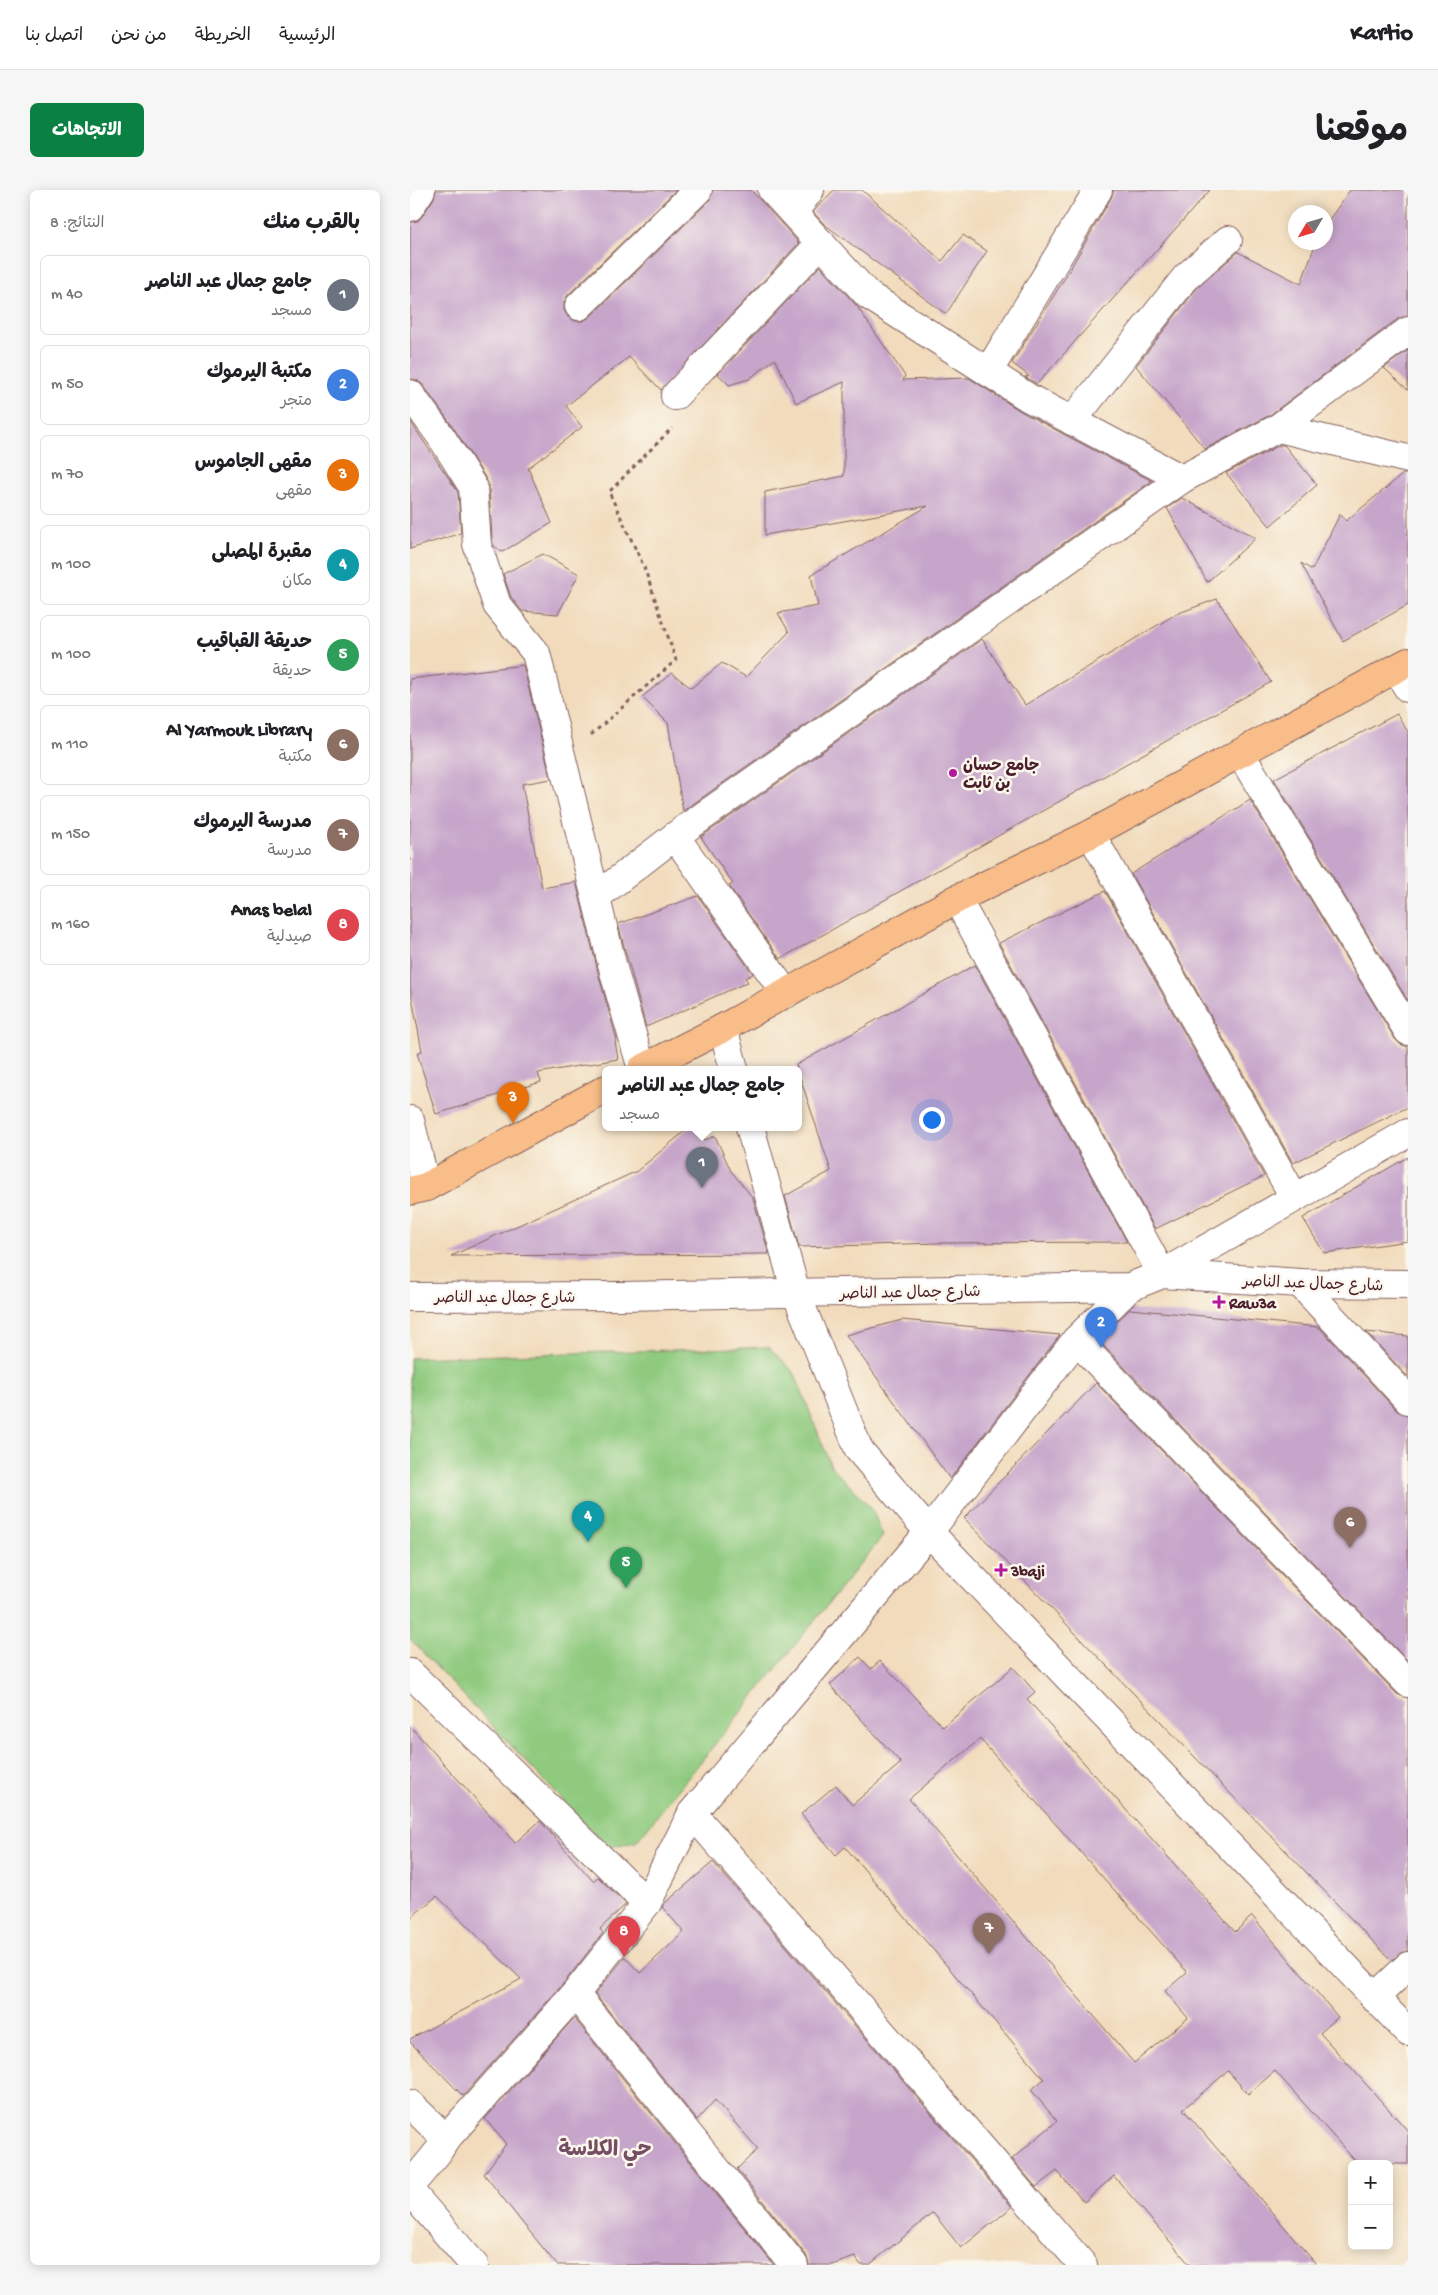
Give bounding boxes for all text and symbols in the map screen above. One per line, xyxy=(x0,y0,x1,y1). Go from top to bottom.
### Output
text: Kartio xyxy=(1351,20,1413,49)
text: اتصل بنا xyxy=(25,26,83,47)
text: من نحن xyxy=(111,26,167,47)
text: الخريطة xyxy=(195,26,251,47)
text: الرئيسية xyxy=(279,26,335,47)
button: الاتجاهات xyxy=(30,103,144,157)
text: موقعنا xyxy=(1315,113,1408,154)
north arrow xyxy=(1288,205,1333,250)
text: بالقرب منك xyxy=(263,212,360,237)
text: النتائج: 8 xyxy=(50,215,105,234)
text: جامع جمال عبد الناصر xyxy=(146,272,312,295)
text: 40 m xyxy=(51,286,83,305)
text: 1 xyxy=(340,286,346,305)
text: مسجد xyxy=(271,303,312,322)
text: مكتبة اليرموك xyxy=(207,362,312,385)
text: 50 m xyxy=(51,376,84,395)
text: 2 xyxy=(339,376,347,395)
text: متجر xyxy=(281,393,312,412)
text: مقهى الجاموس xyxy=(195,452,312,475)
text: 70 m xyxy=(51,466,84,485)
text: 3 xyxy=(339,466,347,485)
text: مقهى xyxy=(275,483,312,502)
text: مقبرة المصلى xyxy=(212,542,312,565)
text: 100 m xyxy=(51,556,91,575)
text: 4 xyxy=(339,556,347,575)
text: مكان xyxy=(282,573,312,592)
text: حديقة القباقيب xyxy=(197,632,312,655)
text: 100 m xyxy=(51,646,91,665)
text: 5 xyxy=(339,646,347,665)
text: حديقة xyxy=(273,663,312,682)
text: Al Yarmouk Library xyxy=(166,720,312,743)
text: 110 m xyxy=(51,736,88,755)
text: 6 xyxy=(339,736,347,755)
text: مكتبة xyxy=(279,749,312,768)
place label: جامع حسان بن ثابت xyxy=(963,757,1039,795)
marker: جامع حسان بن ثابت xyxy=(947,767,959,779)
text: مدرسة اليرموك xyxy=(194,812,312,835)
text: 150 m xyxy=(51,826,90,845)
text: 7 xyxy=(339,826,347,845)
text: مدرسة xyxy=(267,843,312,862)
text: Anas belal xyxy=(231,900,312,923)
text: 160 m xyxy=(51,916,90,935)
text: 8 xyxy=(339,916,347,935)
text: صيدلية xyxy=(267,929,312,948)
popup xyxy=(602,1066,802,1131)
text: جامع جمال عبد الناصر xyxy=(619,1076,785,1099)
pin: 3 xyxy=(497,1082,529,1123)
text: مسجد xyxy=(619,1107,660,1126)
your location xyxy=(919,1107,945,1133)
pin: 1 xyxy=(686,1147,718,1188)
street label: شارع جمال عبد الناصر xyxy=(1240,1273,1384,1297)
street label: شارع جمال عبد الناصر xyxy=(837,1284,981,1305)
street label: شارع جمال عبد الناصر xyxy=(433,1290,575,1309)
marker: Raw3a xyxy=(1213,1296,1225,1308)
place label: Raw3a xyxy=(1228,1296,1277,1315)
pin: 2 xyxy=(1085,1307,1117,1348)
pin: 4 xyxy=(572,1501,604,1542)
pin: 6 xyxy=(1334,1507,1366,1548)
pin: 5 xyxy=(610,1547,642,1588)
marker: 3baji xyxy=(995,1564,1007,1576)
place label: 3baji xyxy=(1010,1564,1045,1583)
pin: 7 xyxy=(973,1913,1005,1954)
pin: 8 xyxy=(608,1916,640,1957)
district label: حي الكلاسة xyxy=(559,2138,651,2167)
map controls xyxy=(1348,2160,1393,2250)
button: + xyxy=(1348,2160,1393,2205)
button: − xyxy=(1348,2205,1393,2250)

